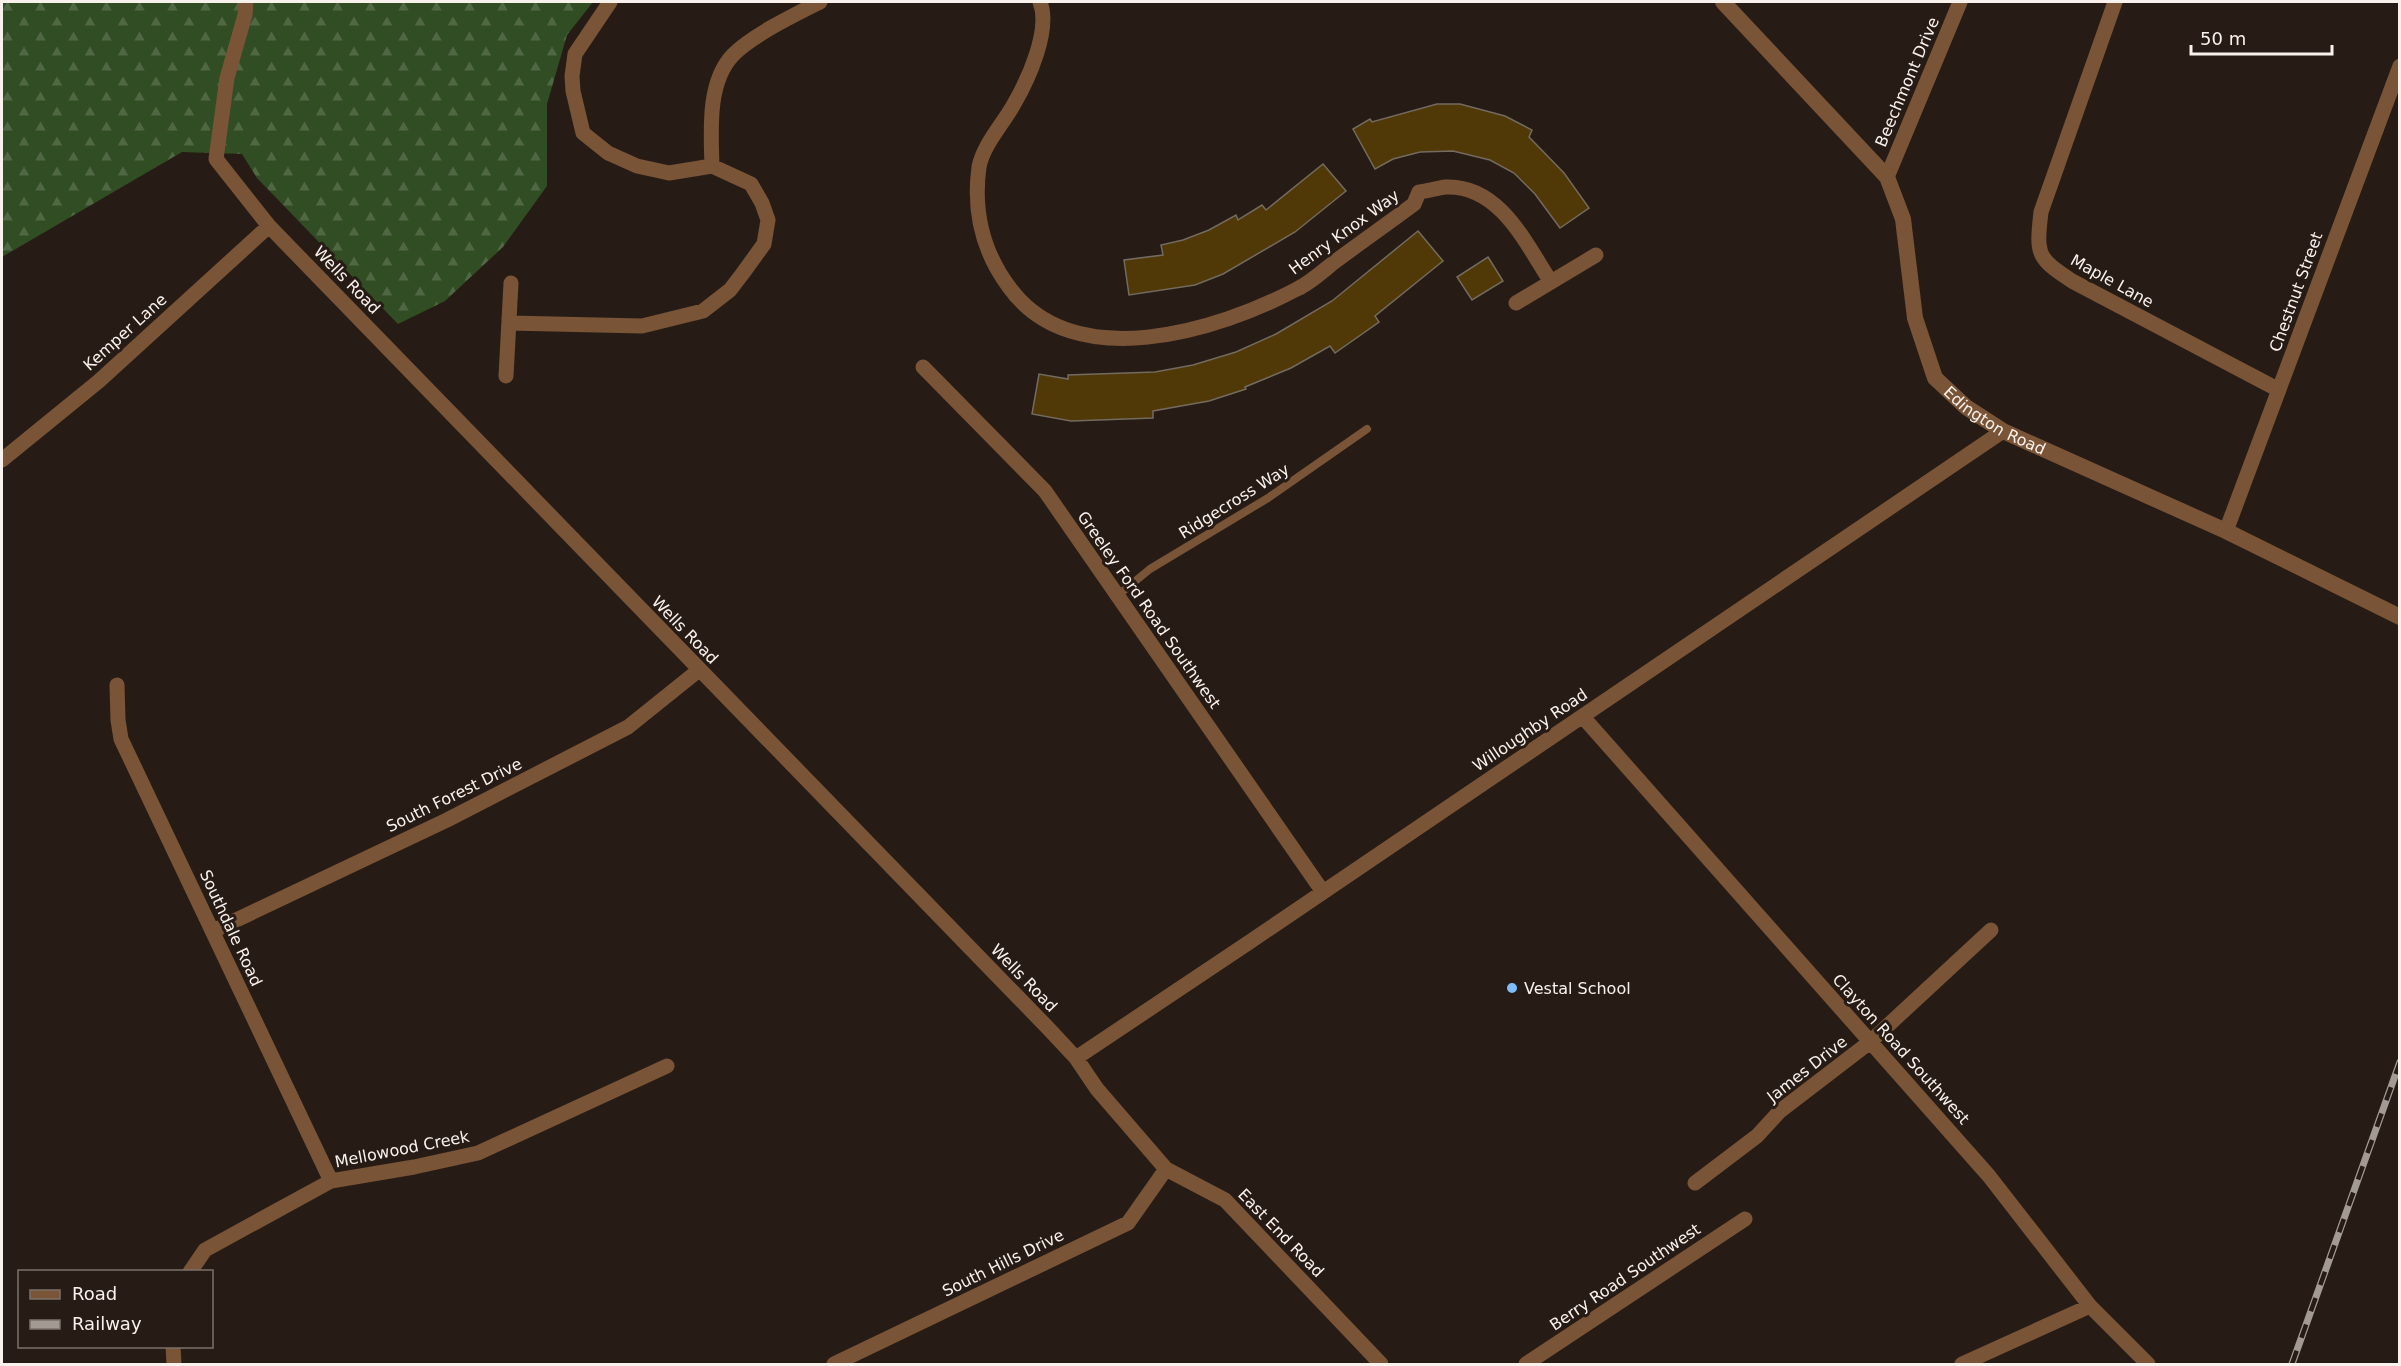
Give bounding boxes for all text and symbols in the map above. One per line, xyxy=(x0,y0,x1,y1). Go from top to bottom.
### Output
street label: Beechmont Drive xyxy=(1871,14,1943,150)
scale bar xyxy=(2191,18,2332,56)
text: 50 m xyxy=(2200,28,2246,49)
street label: Henry Knox Way xyxy=(1285,186,1403,278)
street label: Chestnut Street xyxy=(2266,230,2326,354)
street label: Wells Road xyxy=(310,242,384,318)
street label: Maple Lane xyxy=(2067,250,2157,312)
street label: Kemper Lane xyxy=(79,290,171,374)
street label: Edington Road xyxy=(1940,382,2049,458)
street label: Ridgecross Way xyxy=(1175,459,1293,543)
street label: Greeley Ford Road Southwest xyxy=(1073,508,1225,712)
street label: Wells Road xyxy=(648,592,722,668)
street label: Willoughby Road xyxy=(1469,685,1591,775)
street label: South Forest Drive xyxy=(383,754,525,836)
street label: Southdale Road xyxy=(196,867,266,989)
street label: Wells Road xyxy=(987,940,1061,1016)
street label: Clayton Road Southwest xyxy=(1829,970,1973,1128)
place label: Vestal School xyxy=(1524,979,1631,998)
marker: Vestal School xyxy=(1505,981,1519,995)
street label: James Drive xyxy=(1763,1032,1851,1107)
street label: Mellowood Creek xyxy=(333,1127,472,1171)
street label: East End Road xyxy=(1234,1185,1328,1281)
street label: Berry Road Southwest xyxy=(1546,1219,1704,1335)
street label: South Hills Drive xyxy=(939,1225,1067,1301)
legend xyxy=(18,1270,213,1348)
text: Road xyxy=(72,1283,117,1304)
text: Railway xyxy=(72,1313,142,1334)

